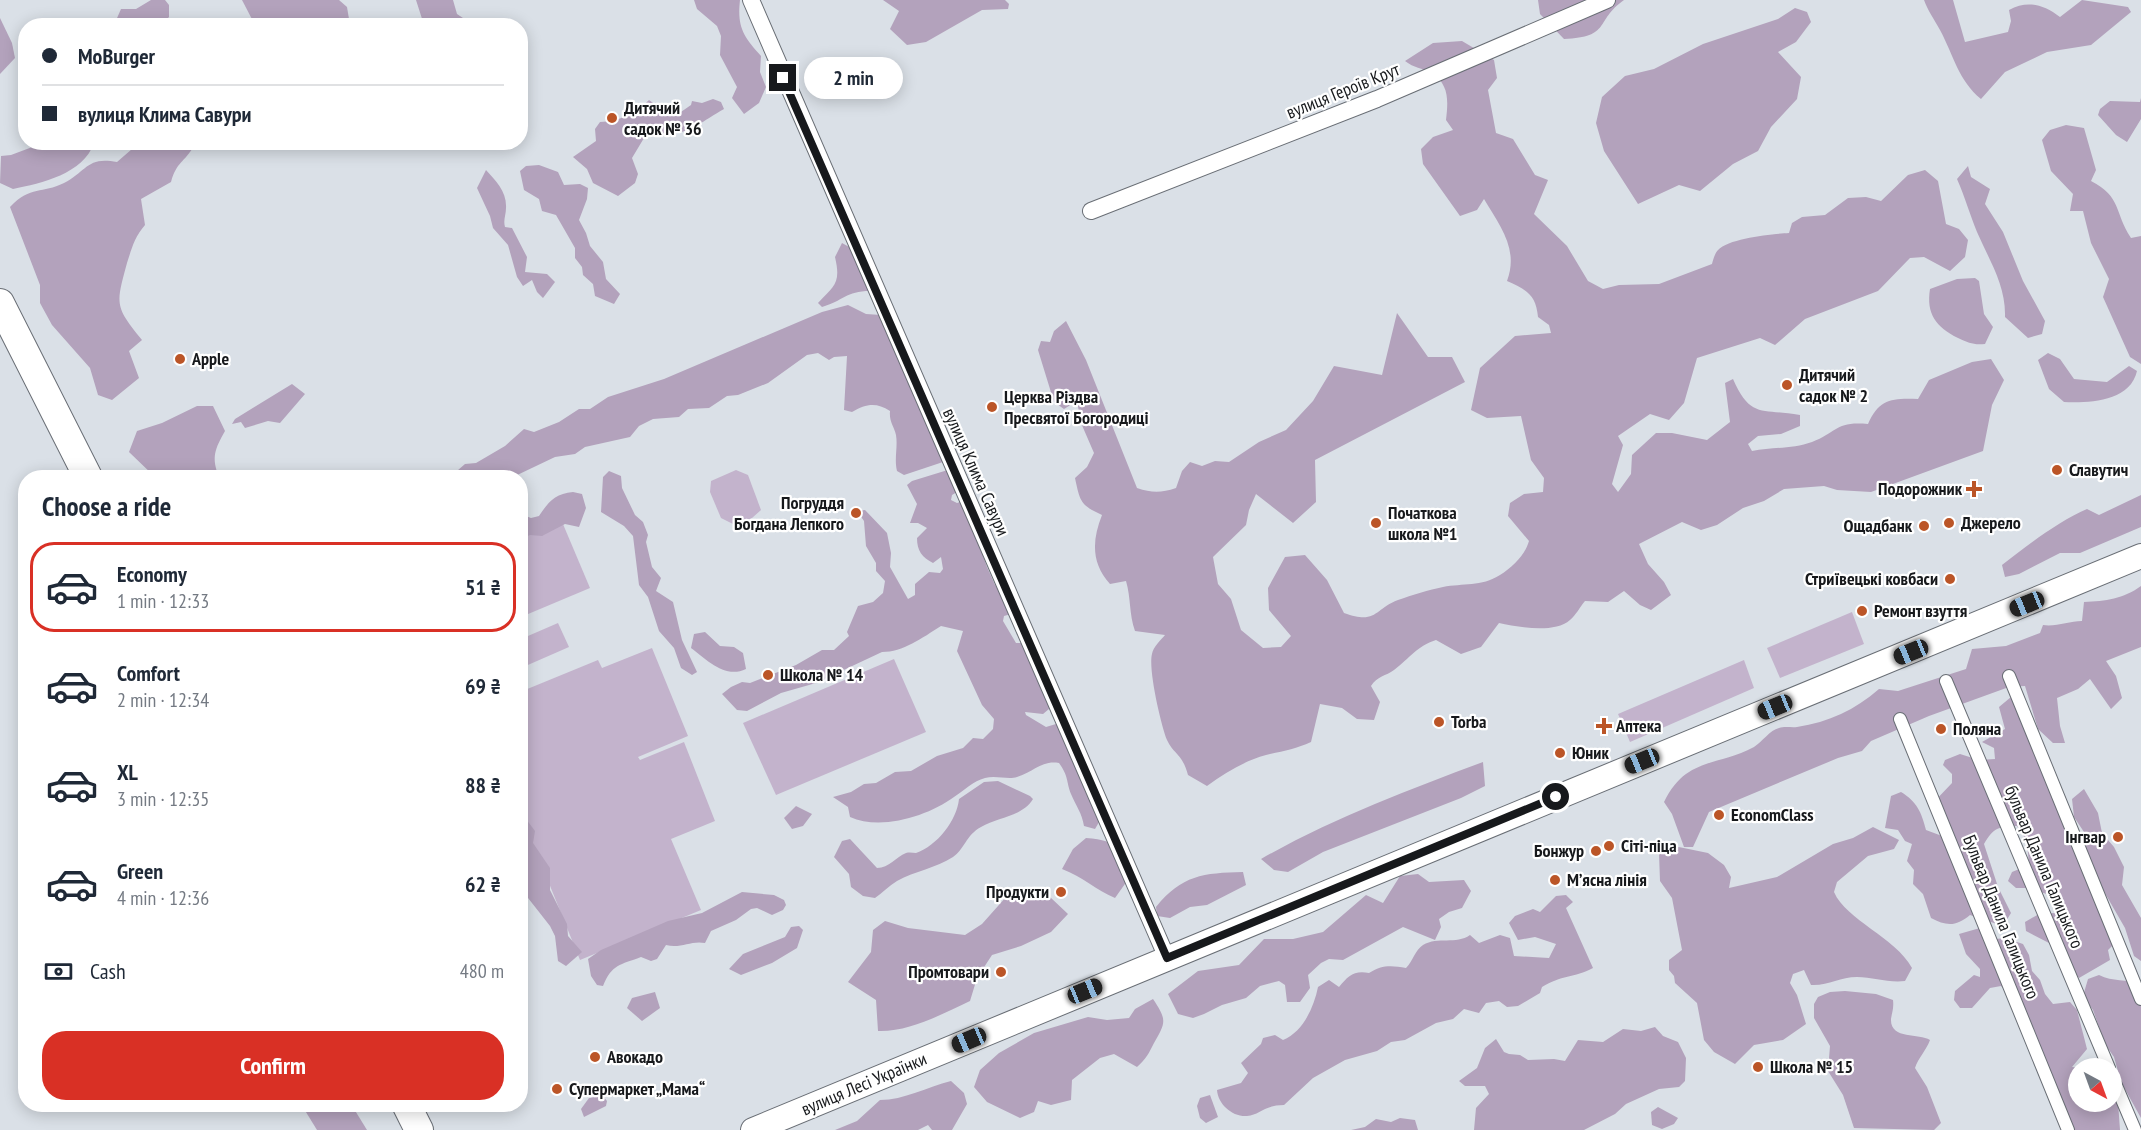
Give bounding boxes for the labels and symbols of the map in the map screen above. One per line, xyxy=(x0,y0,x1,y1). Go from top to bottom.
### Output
callout: 2 min xyxy=(804,57,903,99)
street label: вулиця Героїв Крут xyxy=(1283,57,1403,124)
route end xyxy=(769,64,796,91)
place label: Дитячий садок № 36 xyxy=(624,96,702,140)
marker: Дитячий садок № 36 xyxy=(605,111,619,125)
place label: Apple xyxy=(191,347,229,370)
marker: Apple xyxy=(173,352,187,366)
place label: Дитячий садок № 2 xyxy=(1799,363,1868,407)
marker: Дитячий садок № 2 xyxy=(1780,378,1794,392)
place label: Церква Різдва Пресвятої Богородиці xyxy=(1004,385,1149,429)
marker: Церква Різдва Пресвятої Богородиці xyxy=(985,400,999,414)
street label: вулиця Клима Савури xyxy=(938,404,1015,539)
place label: Славутич xyxy=(2069,458,2128,481)
marker: Славутич xyxy=(2050,463,2064,477)
place label: Подорожник xyxy=(1878,477,1963,500)
marker: Подорожник xyxy=(1967,482,1981,496)
place label: Погруддя Богдана Лепкого xyxy=(734,491,844,535)
place label: Початкова школа №1 xyxy=(1388,501,1457,545)
marker: Погруддя Богдана Лепкого xyxy=(849,506,863,520)
place label: Джерело xyxy=(1961,511,2021,534)
place label: Ощадбанк xyxy=(1843,514,1913,537)
marker: Початкова школа №1 xyxy=(1369,516,1383,530)
marker: Джерело xyxy=(1942,516,1956,530)
marker: Ощадбанк xyxy=(1917,519,1931,533)
place label: Стриївецькі ковбаси xyxy=(1805,567,1938,590)
marker: Стриївецькі ковбаси xyxy=(1943,572,1957,586)
car xyxy=(2007,589,2047,619)
place label: Ремонт взуття xyxy=(1874,599,1967,622)
marker: Ремонт взуття xyxy=(1855,604,1869,618)
car xyxy=(1891,637,1931,667)
place label: Школа № 14 xyxy=(780,663,864,686)
marker: Школа № 14 xyxy=(761,668,775,682)
car xyxy=(1755,692,1795,722)
place label: Torba xyxy=(1451,710,1486,733)
place label: Аптека xyxy=(1615,714,1662,737)
marker: Torba xyxy=(1432,715,1446,729)
place label: Поляна xyxy=(1953,717,2001,740)
marker: Аптека xyxy=(1597,719,1611,733)
marker: Поляна xyxy=(1934,722,1948,736)
place label: Юник xyxy=(1572,741,1609,764)
marker: Юник xyxy=(1553,746,1567,760)
car xyxy=(1622,746,1662,776)
street label: бульвар Данила Галицького xyxy=(2000,782,2089,952)
route start xyxy=(1542,783,1569,810)
place label: EconomClass xyxy=(1731,803,1813,826)
marker: EconomClass xyxy=(1712,808,1726,822)
place label: Інгвар xyxy=(2065,825,2106,848)
marker: Інгвар xyxy=(2111,830,2125,844)
street label: Бульвар Данила Галицького xyxy=(1958,831,2045,1002)
place label: Сіті-піца xyxy=(1621,834,1677,857)
place label: Бонжур xyxy=(1534,839,1584,862)
marker: Сіті-піца xyxy=(1602,839,1616,853)
marker: Бонжур xyxy=(1589,844,1603,858)
place label: Мʼясна лінія xyxy=(1567,868,1647,891)
marker: Мʼясна лінія xyxy=(1548,873,1562,887)
place label: Продукти xyxy=(986,880,1049,903)
marker: Продукти xyxy=(1054,885,1068,899)
place label: Промтовари xyxy=(908,960,989,983)
marker: Промтовари xyxy=(994,965,1008,979)
car xyxy=(1065,976,1105,1006)
car xyxy=(949,1025,989,1055)
place label: Авокадо xyxy=(606,1045,663,1068)
street label: вулиця Лесі Українки xyxy=(798,1047,930,1120)
marker: Авокадо xyxy=(588,1050,602,1064)
place label: Школа № 15 xyxy=(1770,1055,1853,1078)
north arrow xyxy=(2068,1058,2122,1112)
marker: Школа № 15 xyxy=(1751,1060,1765,1074)
place label: Супермаркет „Мама“ xyxy=(569,1077,705,1100)
marker: Супермаркет „Мама“ xyxy=(550,1082,564,1096)

